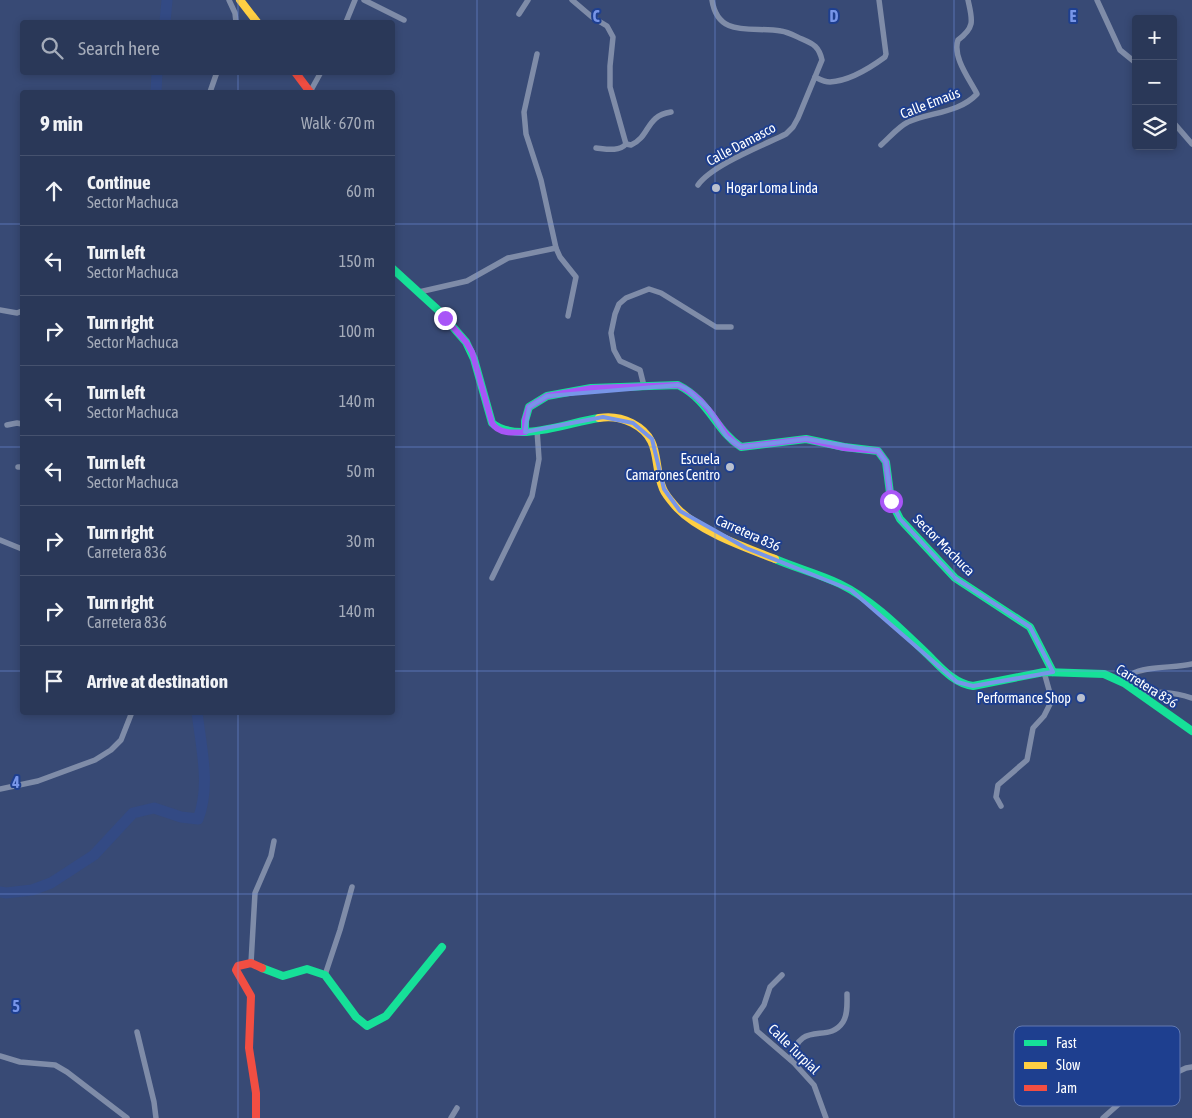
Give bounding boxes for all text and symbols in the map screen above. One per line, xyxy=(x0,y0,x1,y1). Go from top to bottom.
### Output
text: C xyxy=(592,7,600,25)
text: D xyxy=(830,7,839,25)
text: E xyxy=(1070,7,1077,25)
map controls xyxy=(1132,15,1177,150)
button: + xyxy=(1132,15,1177,60)
search box xyxy=(20,20,395,75)
icon: search xyxy=(38,34,66,62)
text: Search here xyxy=(78,37,160,59)
button: − xyxy=(1132,60,1177,105)
street label: Calle Emaús xyxy=(898,84,962,122)
button: layers xyxy=(1132,105,1177,150)
text: 9 min xyxy=(40,111,83,135)
text: Walk · 670 m xyxy=(301,114,375,132)
street label: Calle Damasco xyxy=(704,119,778,169)
text: Continue xyxy=(87,171,151,193)
icon: ahead xyxy=(40,177,68,205)
place label: Hogar Loma Linda xyxy=(726,180,818,196)
text: 60 m xyxy=(346,182,375,200)
marker: Hogar Loma Linda xyxy=(710,182,722,194)
text: Sector Machuca xyxy=(87,193,179,211)
text: Turn left xyxy=(87,241,145,263)
icon: left xyxy=(40,247,68,275)
text: 150 m xyxy=(339,252,375,270)
text: Sector Machuca xyxy=(87,263,179,281)
route end xyxy=(434,307,457,330)
text: Turn right xyxy=(87,311,154,333)
icon: right xyxy=(40,317,68,345)
text: 100 m xyxy=(339,322,375,340)
text: Sector Machuca xyxy=(87,333,179,351)
text: Turn left xyxy=(87,381,145,403)
icon: left xyxy=(40,387,68,415)
text: 140 m xyxy=(339,392,375,410)
text: Sector Machuca xyxy=(87,403,179,421)
text: Turn left xyxy=(87,451,145,473)
place label: Escuela Camarones Centro xyxy=(626,451,720,483)
icon: left xyxy=(40,457,68,485)
marker: Escuela Camarones Centro xyxy=(724,461,736,473)
text: 50 m xyxy=(346,462,375,480)
text: Sector Machuca xyxy=(87,473,179,491)
route start xyxy=(880,490,903,513)
street label: Sector Machuca xyxy=(910,511,978,579)
street label: Carretera 836 xyxy=(713,512,783,555)
text: Turn right xyxy=(87,521,154,543)
icon: right xyxy=(40,527,68,555)
text: 30 m xyxy=(346,532,375,550)
text: Carretera 836 xyxy=(87,543,167,561)
text: Turn right xyxy=(87,591,154,613)
icon: right xyxy=(40,597,68,625)
text: 140 m xyxy=(339,602,375,620)
text: Carretera 836 xyxy=(87,613,167,631)
street label: Carretera 836 xyxy=(1113,661,1181,711)
icon: arrive xyxy=(40,667,68,695)
text: Arrive at destination xyxy=(87,670,228,692)
place label: Performance Shop xyxy=(977,690,1071,706)
marker: Performance Shop xyxy=(1075,692,1087,704)
text: 4 xyxy=(11,773,20,791)
text: 5 xyxy=(12,997,20,1015)
street label: Calle Turpial xyxy=(765,1021,823,1077)
legend xyxy=(1014,1026,1180,1106)
text: Fast xyxy=(1056,1035,1077,1051)
text: Slow xyxy=(1056,1057,1081,1073)
text: Jam xyxy=(1056,1080,1077,1096)

